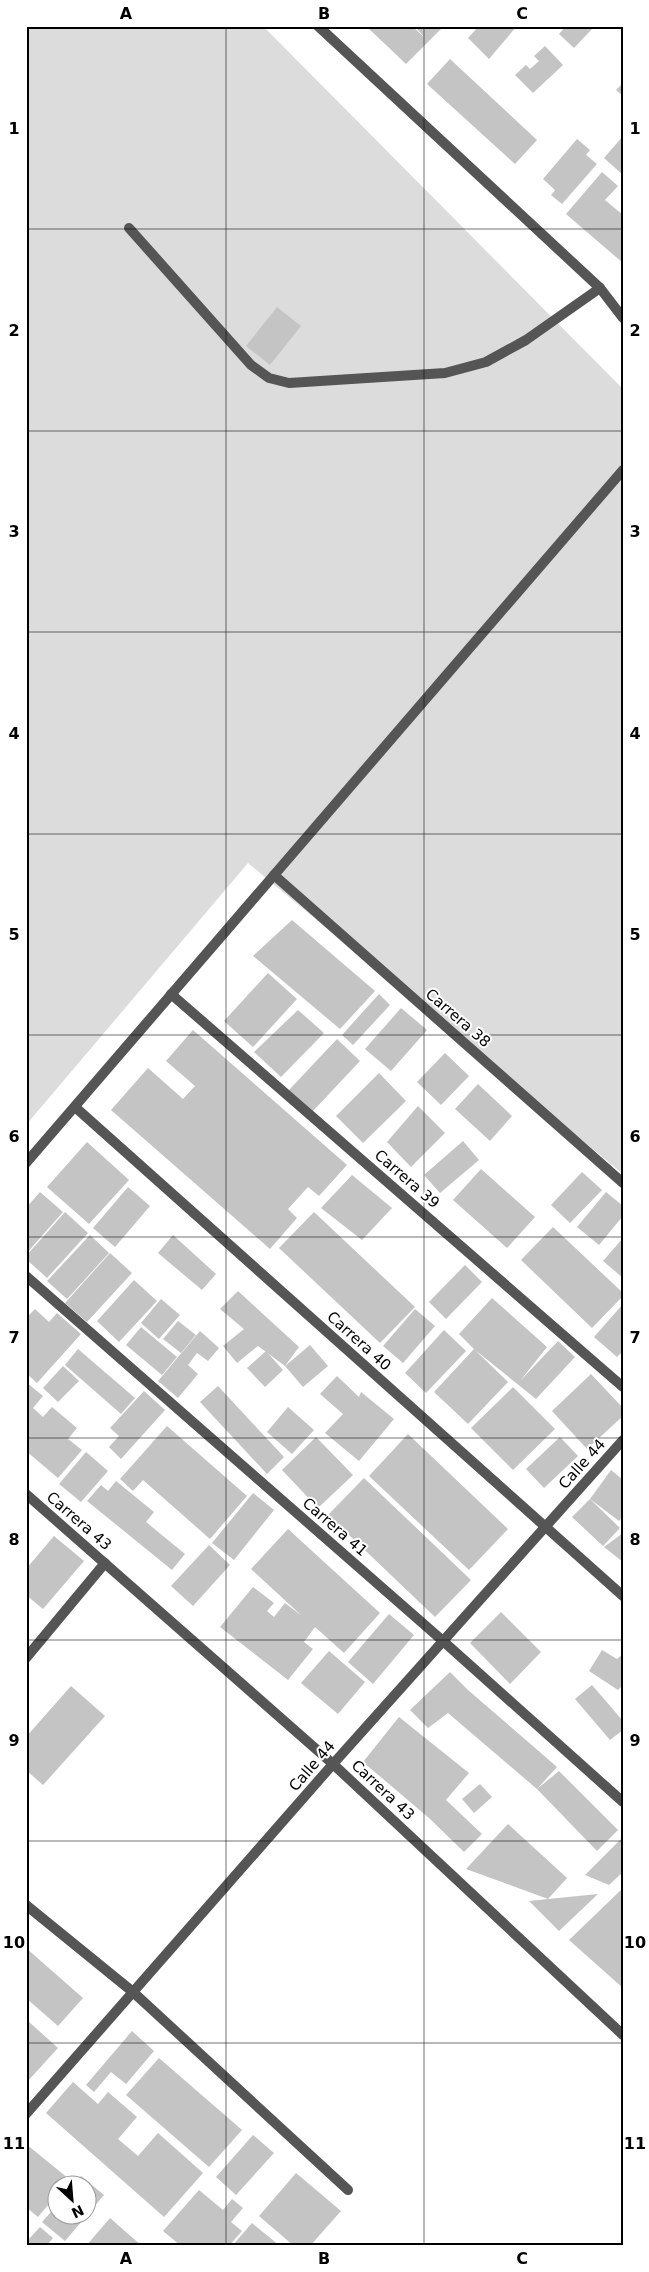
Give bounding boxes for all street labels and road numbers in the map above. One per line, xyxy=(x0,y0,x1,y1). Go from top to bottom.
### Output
street label: Carrera 38 xyxy=(422,985,494,1051)
street label: Carrera 39 xyxy=(371,1146,443,1212)
street label: Carrera 40 xyxy=(323,1308,395,1374)
street label: Calle 44 xyxy=(555,1435,609,1493)
street label: Carrera 43 xyxy=(43,1488,115,1554)
street label: Carrera 41 xyxy=(299,1494,371,1560)
street label: Calle 44 xyxy=(285,1737,339,1795)
street label: Carrera 43 xyxy=(348,1756,418,1824)

